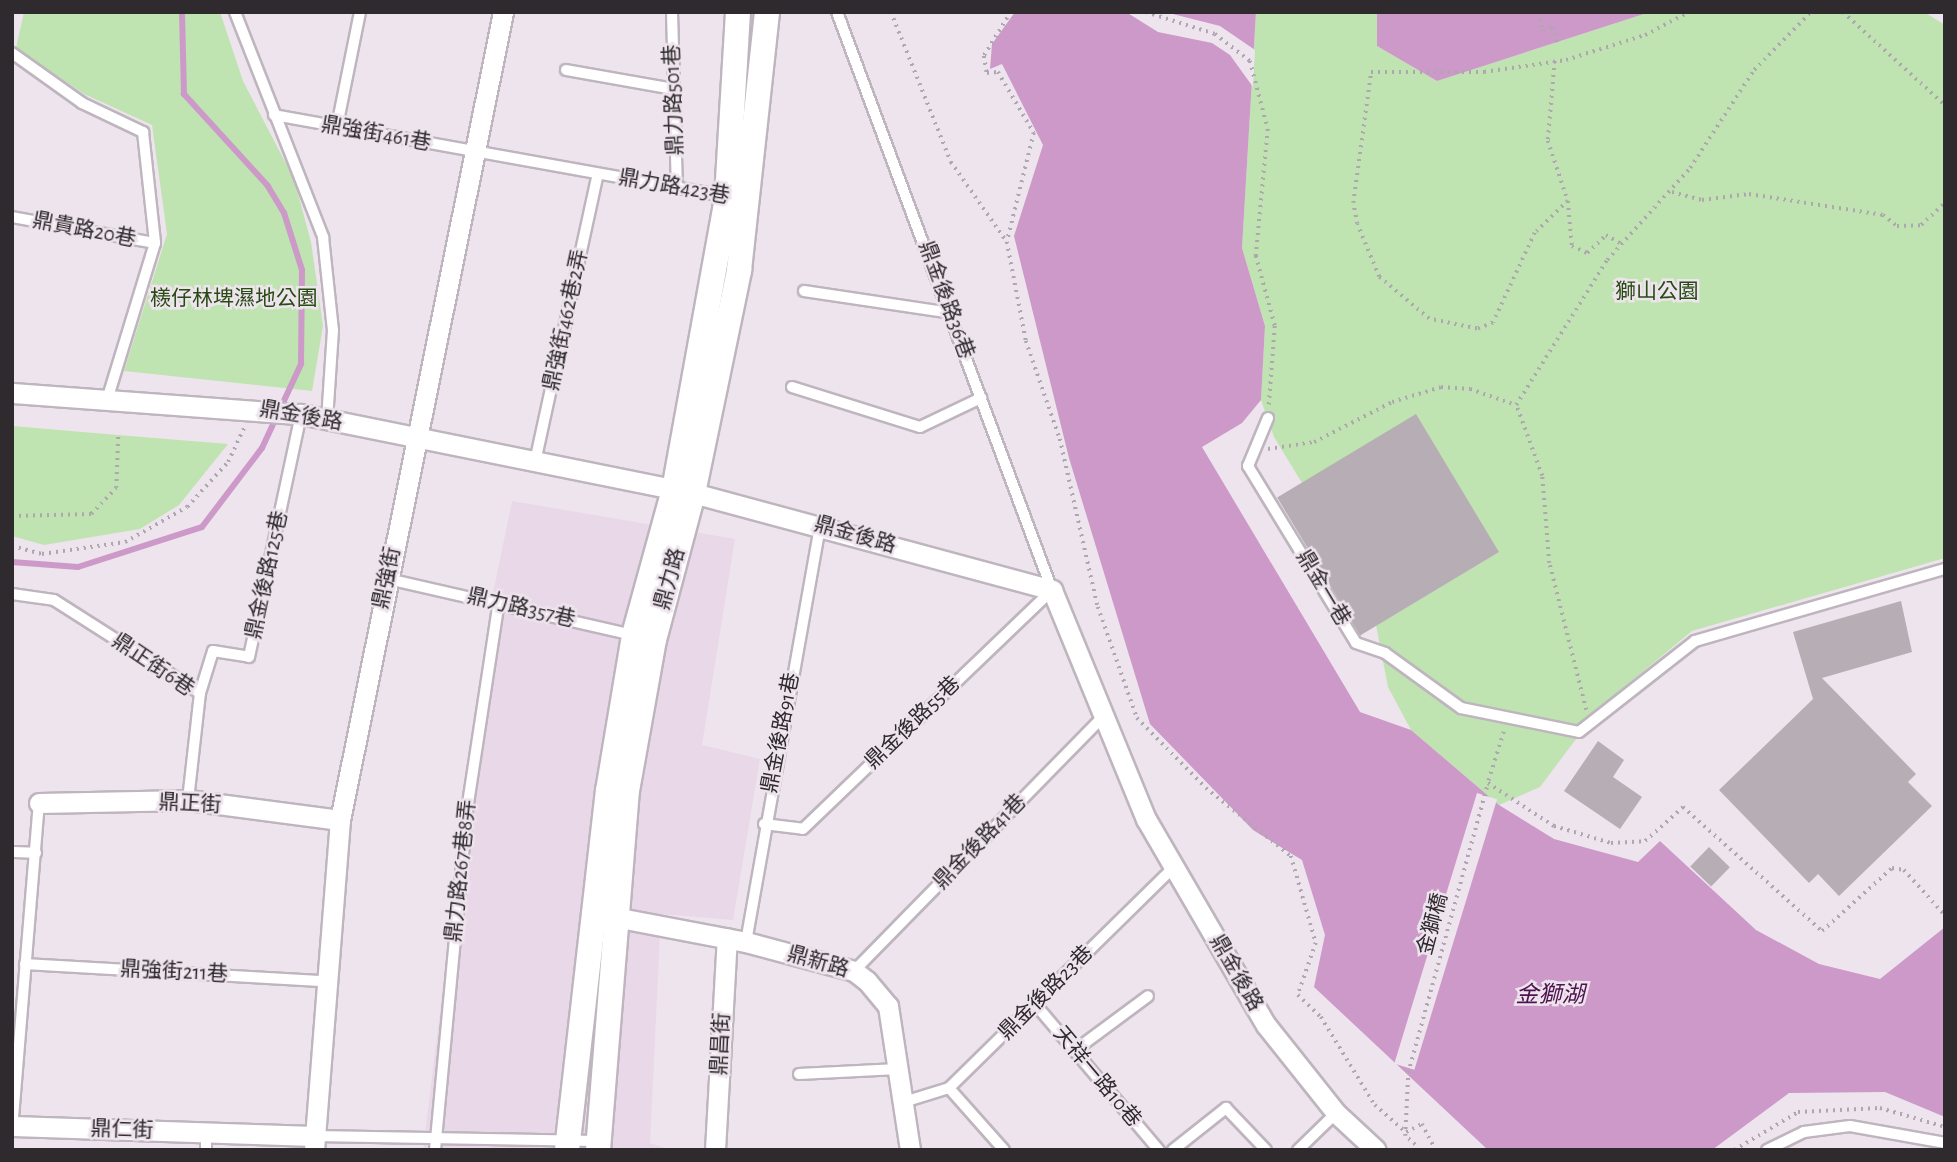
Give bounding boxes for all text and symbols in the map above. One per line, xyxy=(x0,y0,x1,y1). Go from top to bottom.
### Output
street label: 鼎力路501巷 xyxy=(659,44,689,156)
street label: 鼎強街461巷 xyxy=(319,112,433,156)
street label: 鼎力路423巷 xyxy=(617,165,731,209)
street label: 鼎貴路20巷 xyxy=(30,208,138,252)
street label: 鼎金後路36巷 xyxy=(913,238,979,362)
street label: 鼎強街462巷2弄 xyxy=(539,247,593,393)
park label: 獅山公園 xyxy=(1615,279,1699,305)
park label: 檨仔林埤濕地公園 xyxy=(150,286,318,312)
street label: 鼎金後路 xyxy=(257,396,345,436)
street label: 鼎金後路125巷 xyxy=(241,509,293,641)
street label: 鼎金後路 xyxy=(811,511,899,559)
street label: 鼎強街 xyxy=(368,545,406,611)
street label: 鼎力路 xyxy=(650,545,690,613)
street label: 鼎金一巷 xyxy=(1291,546,1355,630)
street label: 鼎力路357巷 xyxy=(464,583,578,633)
street label: 鼎正街6巷 xyxy=(107,628,199,702)
street label: 鼎金後路91巷 xyxy=(757,671,805,795)
street label: 鼎金後路55巷 xyxy=(860,671,966,775)
street label: 鼎金後路41巷 xyxy=(928,789,1032,895)
street label: 鼎正街 xyxy=(158,790,222,818)
street label: 鼎力路267巷8弄 xyxy=(441,799,481,943)
street label: 金獅橋 xyxy=(1413,890,1453,958)
street label: 鼎金後路 xyxy=(1204,930,1268,1016)
street label: 鼎新路 xyxy=(784,941,852,983)
street label: 鼎金後路23巷 xyxy=(994,941,1098,1045)
street label: 鼎強街211巷 xyxy=(119,957,229,987)
water label: 金獅湖 xyxy=(1516,982,1584,1010)
street label: 鼎昌街 xyxy=(707,1012,735,1076)
street label: 天祥一路10巷 xyxy=(1048,1022,1146,1132)
street label: 鼎仁街 xyxy=(90,1116,154,1144)

